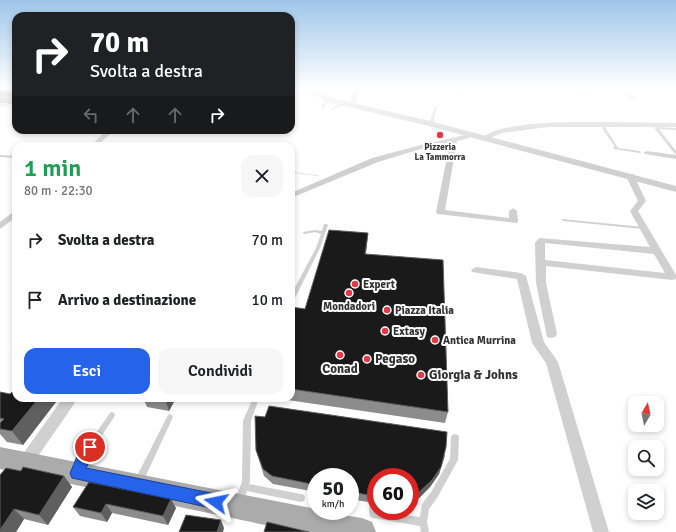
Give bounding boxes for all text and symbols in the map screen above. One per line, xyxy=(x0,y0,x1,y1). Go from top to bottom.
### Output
text: 70 m xyxy=(90,26,149,60)
icon: right xyxy=(24,28,76,80)
text: Svolta a destra xyxy=(90,60,203,82)
icon: left xyxy=(80,104,102,126)
icon: ahead xyxy=(122,104,144,126)
icon: ahead xyxy=(164,104,186,126)
icon: right xyxy=(206,104,228,126)
marker: Pizzeria La Tammorra xyxy=(435,130,445,140)
place label: Pizzeria La Tammorra xyxy=(415,142,466,163)
text: 1 min xyxy=(24,153,81,183)
button: close xyxy=(241,155,283,197)
text: 80 m · 22:30 xyxy=(24,183,93,199)
icon: right xyxy=(24,229,46,251)
text: Svolta a destra xyxy=(58,231,154,249)
text: 70 m xyxy=(252,231,283,249)
place label: Expert xyxy=(363,278,395,291)
marker: Expert xyxy=(350,279,360,289)
marker: Mondadori xyxy=(344,288,354,298)
icon: arrive xyxy=(24,289,46,311)
text: Arrivo a destinazione xyxy=(58,291,196,309)
text: 10 m xyxy=(252,291,283,309)
place label: Mondadori xyxy=(323,300,375,313)
place label: Piazza Italia xyxy=(395,304,454,317)
marker: Piazza Italia xyxy=(382,305,392,315)
place label: Extasy xyxy=(393,325,425,338)
marker: Extasy xyxy=(380,326,390,336)
place label: Antica Murrina xyxy=(443,334,516,347)
marker: Antica Murrina xyxy=(430,335,440,345)
button: Esci xyxy=(24,348,150,394)
button: Condividi xyxy=(158,348,283,394)
marker: Conad xyxy=(335,350,345,360)
place label: Pegaso xyxy=(375,351,415,367)
marker: Pegaso xyxy=(362,354,372,364)
place label: Conad xyxy=(322,361,358,377)
place label: Giorgia & Johns xyxy=(429,367,518,383)
marker: Giorgia & Johns xyxy=(416,370,426,380)
north arrow xyxy=(628,396,664,432)
map controls xyxy=(628,396,664,520)
pin xyxy=(73,430,107,464)
icon: arrive xyxy=(79,436,101,458)
button: search xyxy=(628,440,664,476)
speed limit sign: 60 xyxy=(367,468,419,520)
text: 50 xyxy=(322,476,344,501)
position arrow xyxy=(195,481,237,523)
button: layers xyxy=(628,484,664,520)
text: km/h xyxy=(322,498,344,510)

